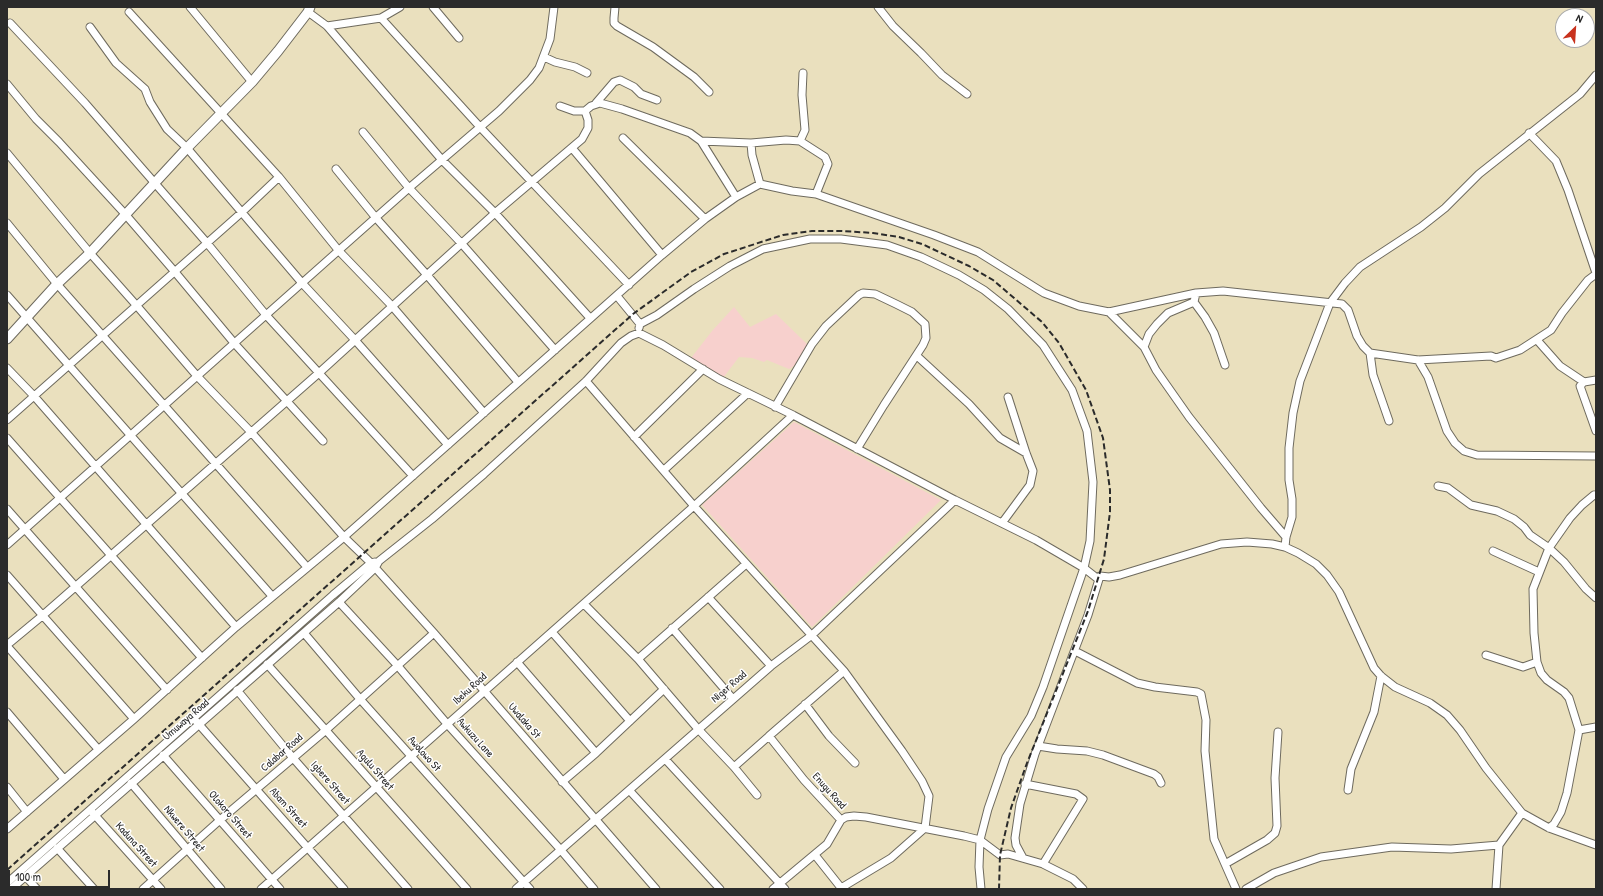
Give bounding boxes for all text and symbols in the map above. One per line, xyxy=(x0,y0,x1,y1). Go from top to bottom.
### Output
north arrow xyxy=(1555,8,1595,48)
text: N xyxy=(1574,10,1585,26)
street label: Niger Road xyxy=(709,668,749,706)
street label: Ibeku Road xyxy=(450,670,490,708)
street label: Umuwaya Road xyxy=(160,696,212,744)
street label: Uwalaka St xyxy=(505,700,543,742)
street label: Awkuzu Lane xyxy=(454,715,496,761)
street label: Calabar Road xyxy=(258,731,306,775)
street label: Awolowo St xyxy=(405,734,443,774)
street label: Agulu Street xyxy=(354,747,396,793)
street label: Igbere Street xyxy=(308,759,352,807)
street label: Enugu Road xyxy=(809,770,849,812)
street label: Abam Street xyxy=(266,785,310,831)
street label: Olokoro Street xyxy=(206,788,254,842)
street label: Nkwere Street xyxy=(161,803,207,855)
street label: Kaduna Street xyxy=(112,820,160,870)
scale bar xyxy=(10,862,112,888)
text: 100 m xyxy=(15,868,41,885)

